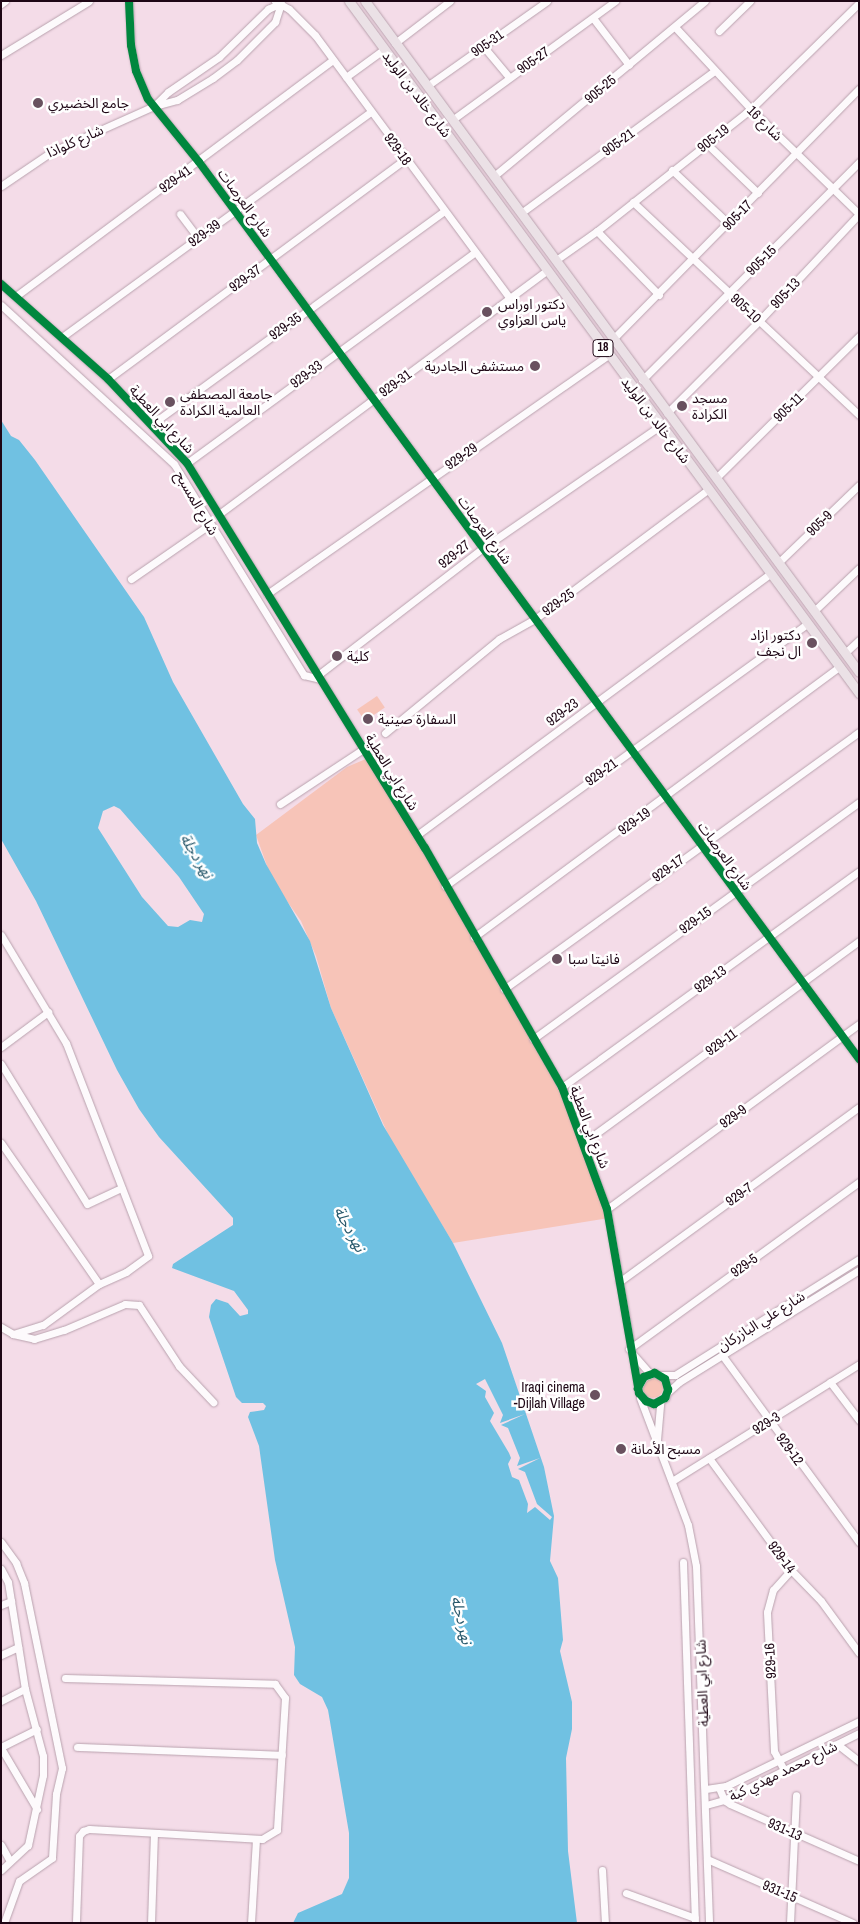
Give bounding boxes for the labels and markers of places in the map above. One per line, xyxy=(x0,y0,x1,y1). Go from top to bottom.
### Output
place label: جامع الخضيري xyxy=(48,95,129,111)
marker: جامع الخضيري xyxy=(32,97,44,109)
place label: دكتور اوراس ياس العزاوي xyxy=(498,296,566,328)
marker: دكتور اوراس ياس العزاوي xyxy=(480,305,494,319)
place label: مستشفى الجادرية xyxy=(425,358,524,374)
marker: مستشفى الجادرية xyxy=(528,359,542,373)
place label: جامعة المصطفى العالمية الكرادة xyxy=(180,386,272,418)
place label: مسجد الكرادة xyxy=(692,390,728,422)
marker: جامعة المصطفى العالمية الكرادة xyxy=(164,396,176,408)
marker: مسجد الكرادة xyxy=(676,400,688,412)
place label: دكتور ازاد ال نجف xyxy=(750,627,801,660)
marker: دكتور ازاد ال نجف xyxy=(805,636,819,650)
place label: كلية xyxy=(347,648,369,664)
marker: كلية xyxy=(331,650,343,662)
place label: السفارة صينية xyxy=(378,711,456,727)
marker: السفارة صينية xyxy=(362,713,374,725)
place label: فانيتا سبا xyxy=(568,951,620,967)
marker: فانيتا سبا xyxy=(550,952,564,966)
place label: Iraqi cinema -Dijlah Village xyxy=(514,1379,585,1411)
marker: Iraqi cinema -Dijlah Village xyxy=(589,1389,601,1401)
place label: مسبح الأمانة xyxy=(631,1441,701,1457)
marker: مسبح الأمانة xyxy=(615,1443,627,1455)

